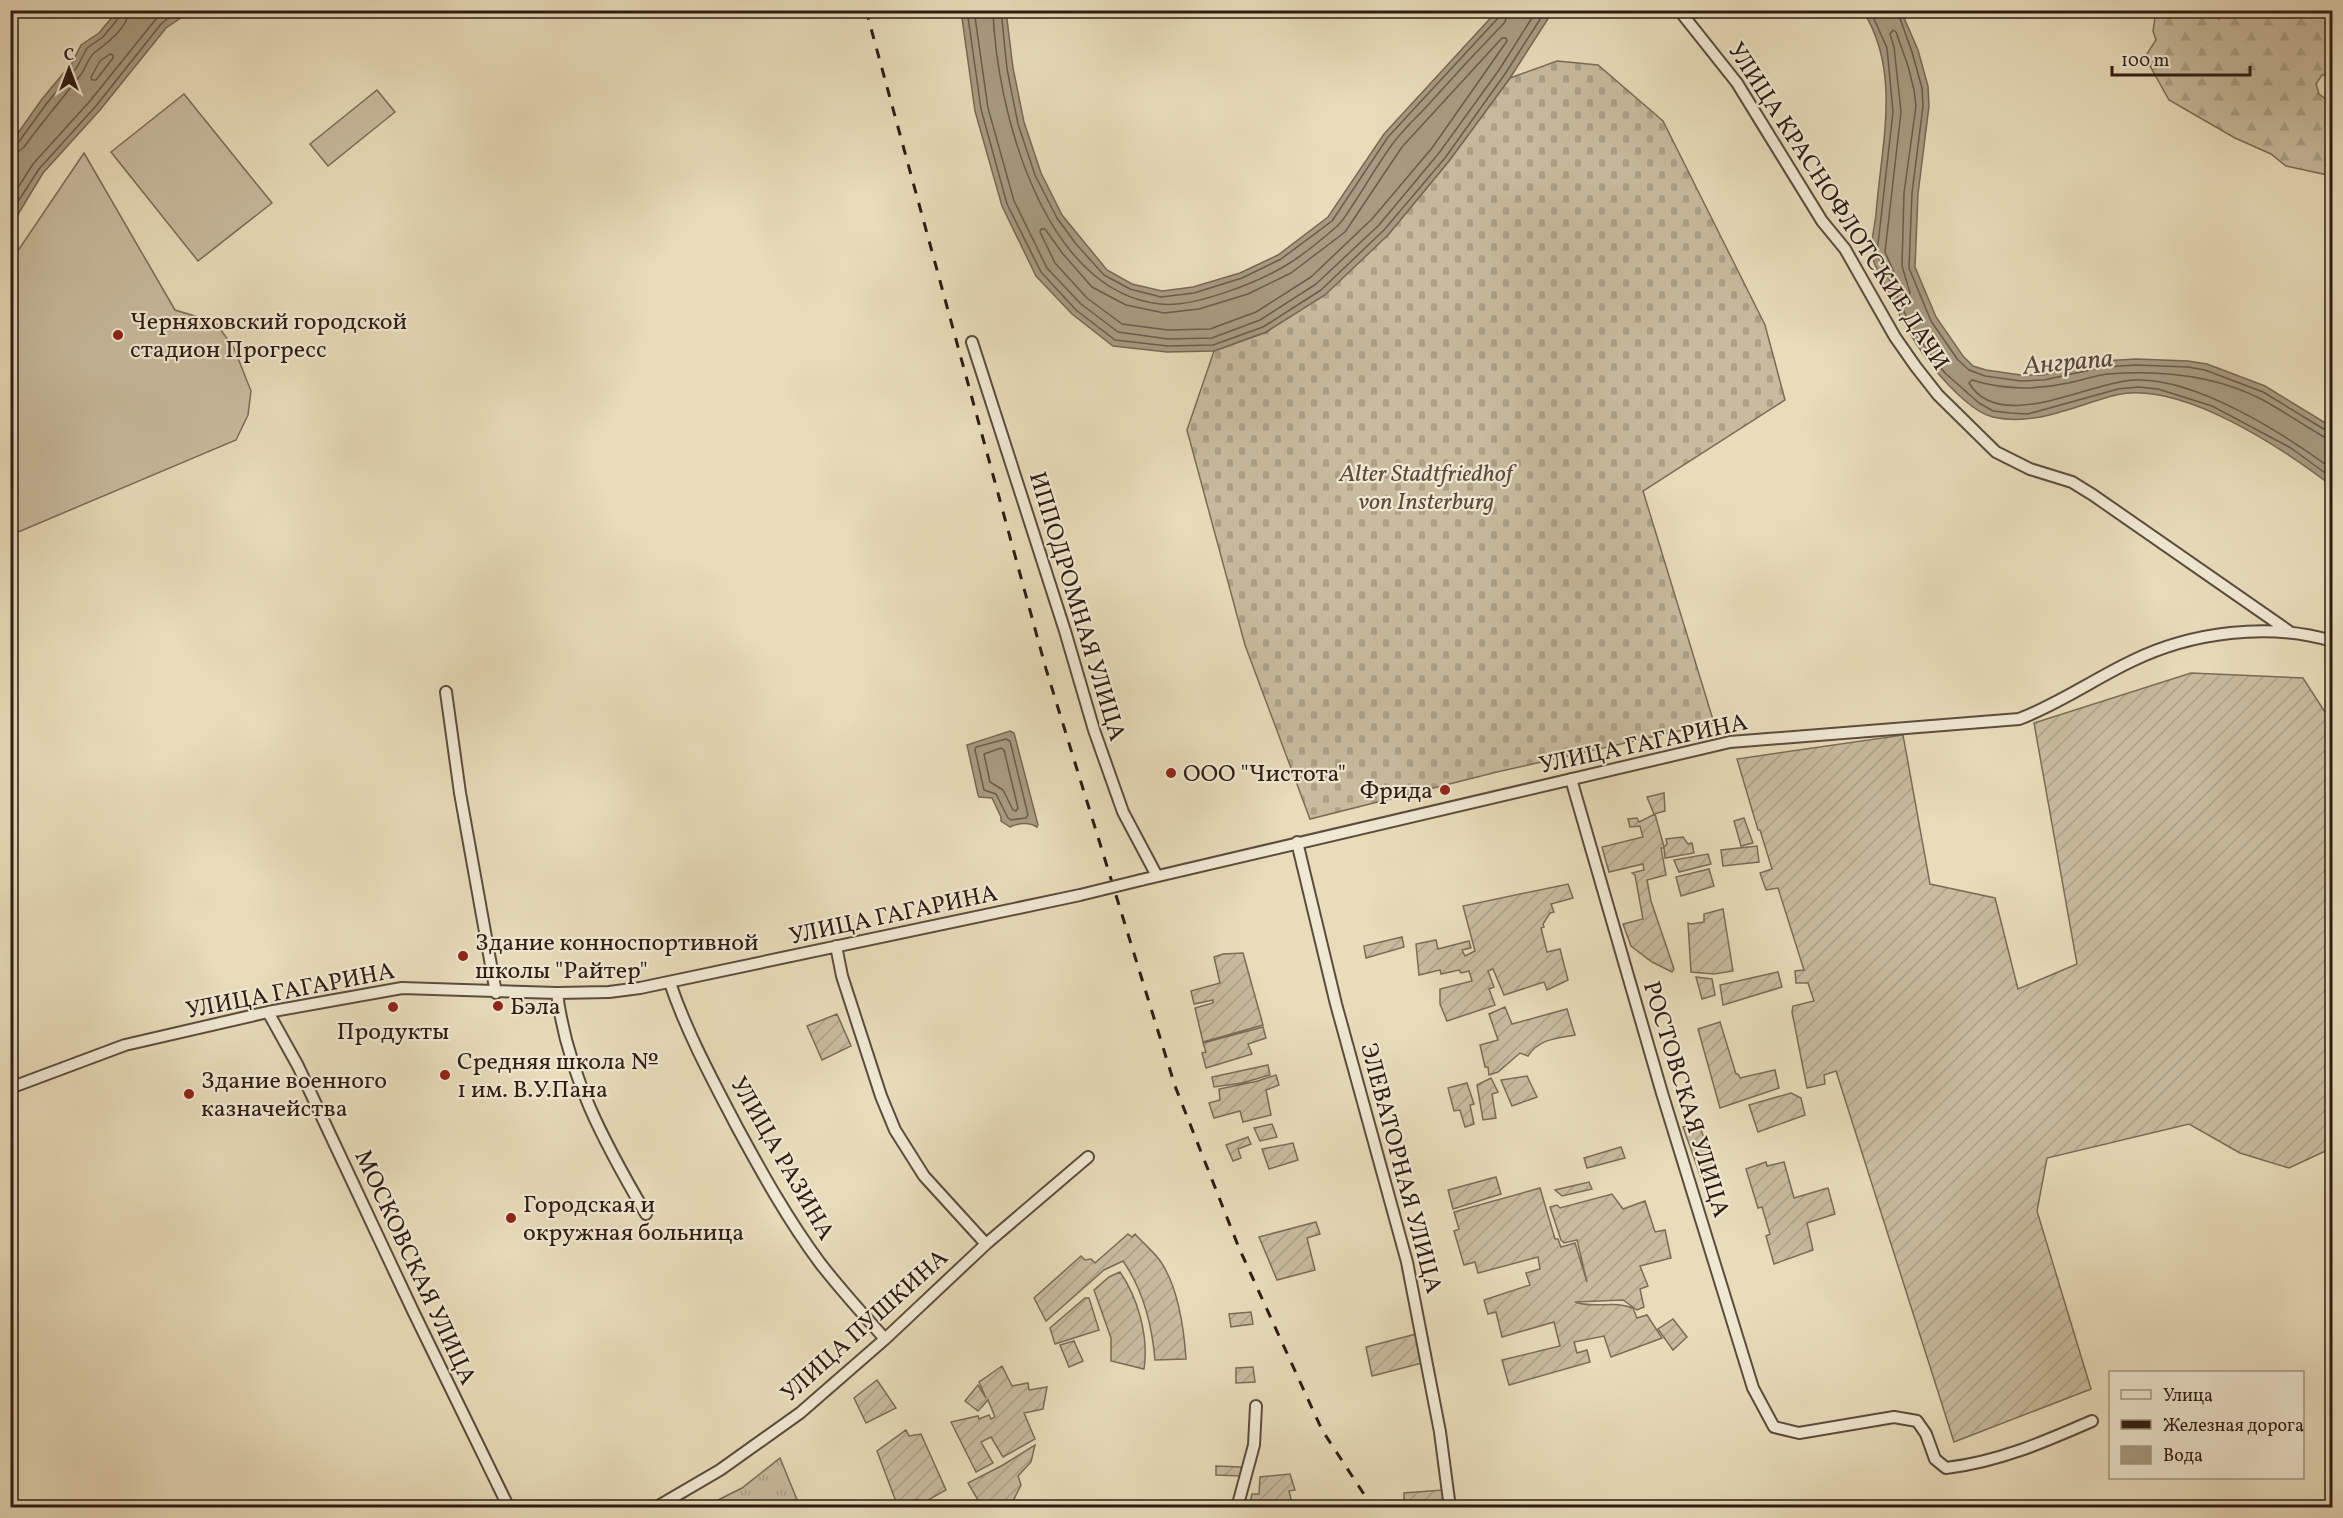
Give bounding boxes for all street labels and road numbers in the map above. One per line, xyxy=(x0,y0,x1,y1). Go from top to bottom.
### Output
street label: УЛИЦА КРАСНОФЛОТСКИЕ ДАЧИ xyxy=(1718,36,1956,378)
street label: ИППОДРОМНАЯ УЛИЦА xyxy=(1019,468,1133,746)
street label: УЛИЦА ГАГАРИНА xyxy=(1536,706,1751,784)
street label: УЛИЦА ГАГАРИНА xyxy=(786,877,1001,955)
street label: УЛИЦА ГАГАРИНА xyxy=(183,955,398,1029)
street label: РОСТОВСКАЯ УЛИЦА xyxy=(1633,977,1737,1222)
street label: ЭЛЕВАТОРНАЯ УЛИЦА xyxy=(1350,1040,1450,1298)
street label: УЛИЦА РАЗИНА xyxy=(721,1071,842,1247)
street label: МОСКОВСКАЯ УЛИЦА xyxy=(345,1145,484,1391)
street label: УЛИЦА ПУШКИНА xyxy=(774,1242,957,1411)

